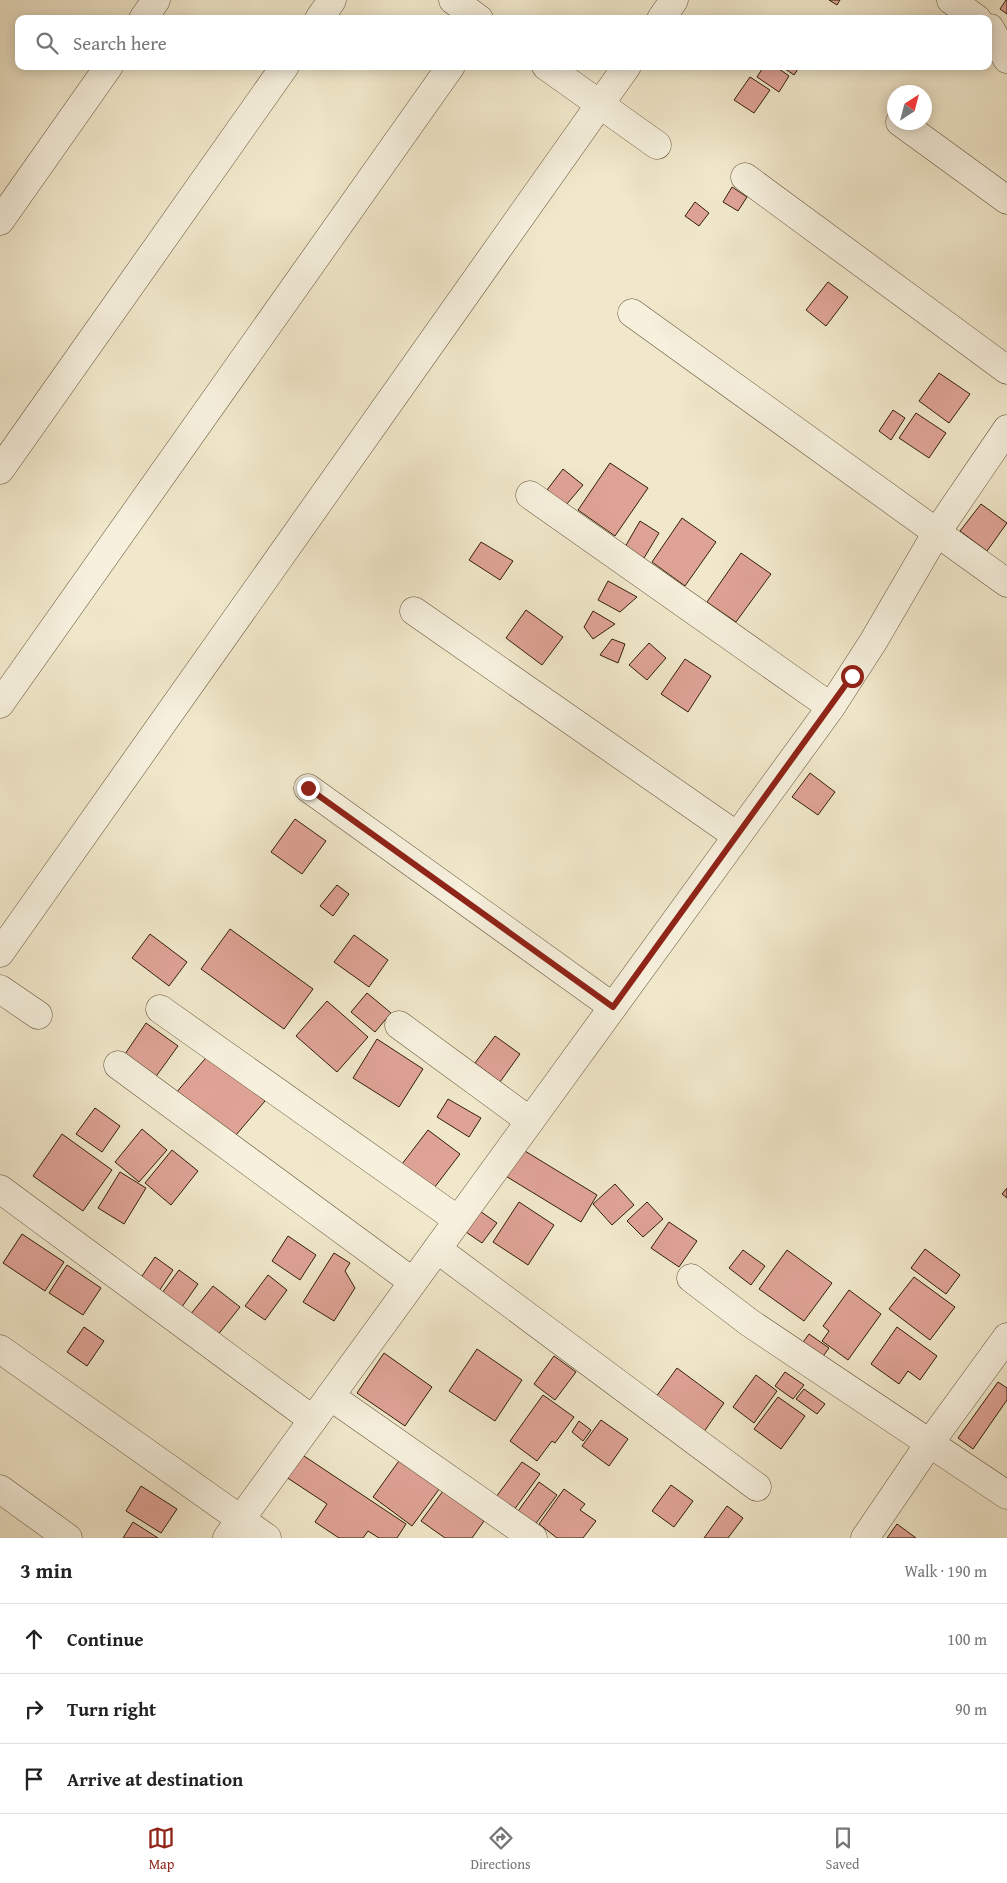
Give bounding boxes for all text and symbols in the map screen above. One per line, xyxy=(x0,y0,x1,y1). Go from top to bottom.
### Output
search box xyxy=(15,15,992,70)
icon: search xyxy=(33,29,61,57)
text: Search here xyxy=(73,29,167,57)
north arrow xyxy=(887,85,932,130)
route start xyxy=(841,665,864,688)
route end xyxy=(297,777,320,800)
text: 3 min xyxy=(20,1555,72,1586)
text: Walk · 190 m xyxy=(904,1559,987,1583)
icon: ahead xyxy=(20,1625,48,1653)
text: Continue xyxy=(67,1625,144,1653)
text: 100 m xyxy=(947,1627,987,1651)
icon: right xyxy=(20,1695,48,1723)
text: Turn right xyxy=(67,1695,156,1723)
text: 90 m xyxy=(955,1697,987,1721)
icon: arrive xyxy=(20,1765,48,1793)
text: Arrive at destination xyxy=(67,1765,243,1793)
tab: Map xyxy=(147,1824,175,1874)
tab: Directions xyxy=(470,1824,531,1874)
tab: Saved xyxy=(826,1824,860,1874)

